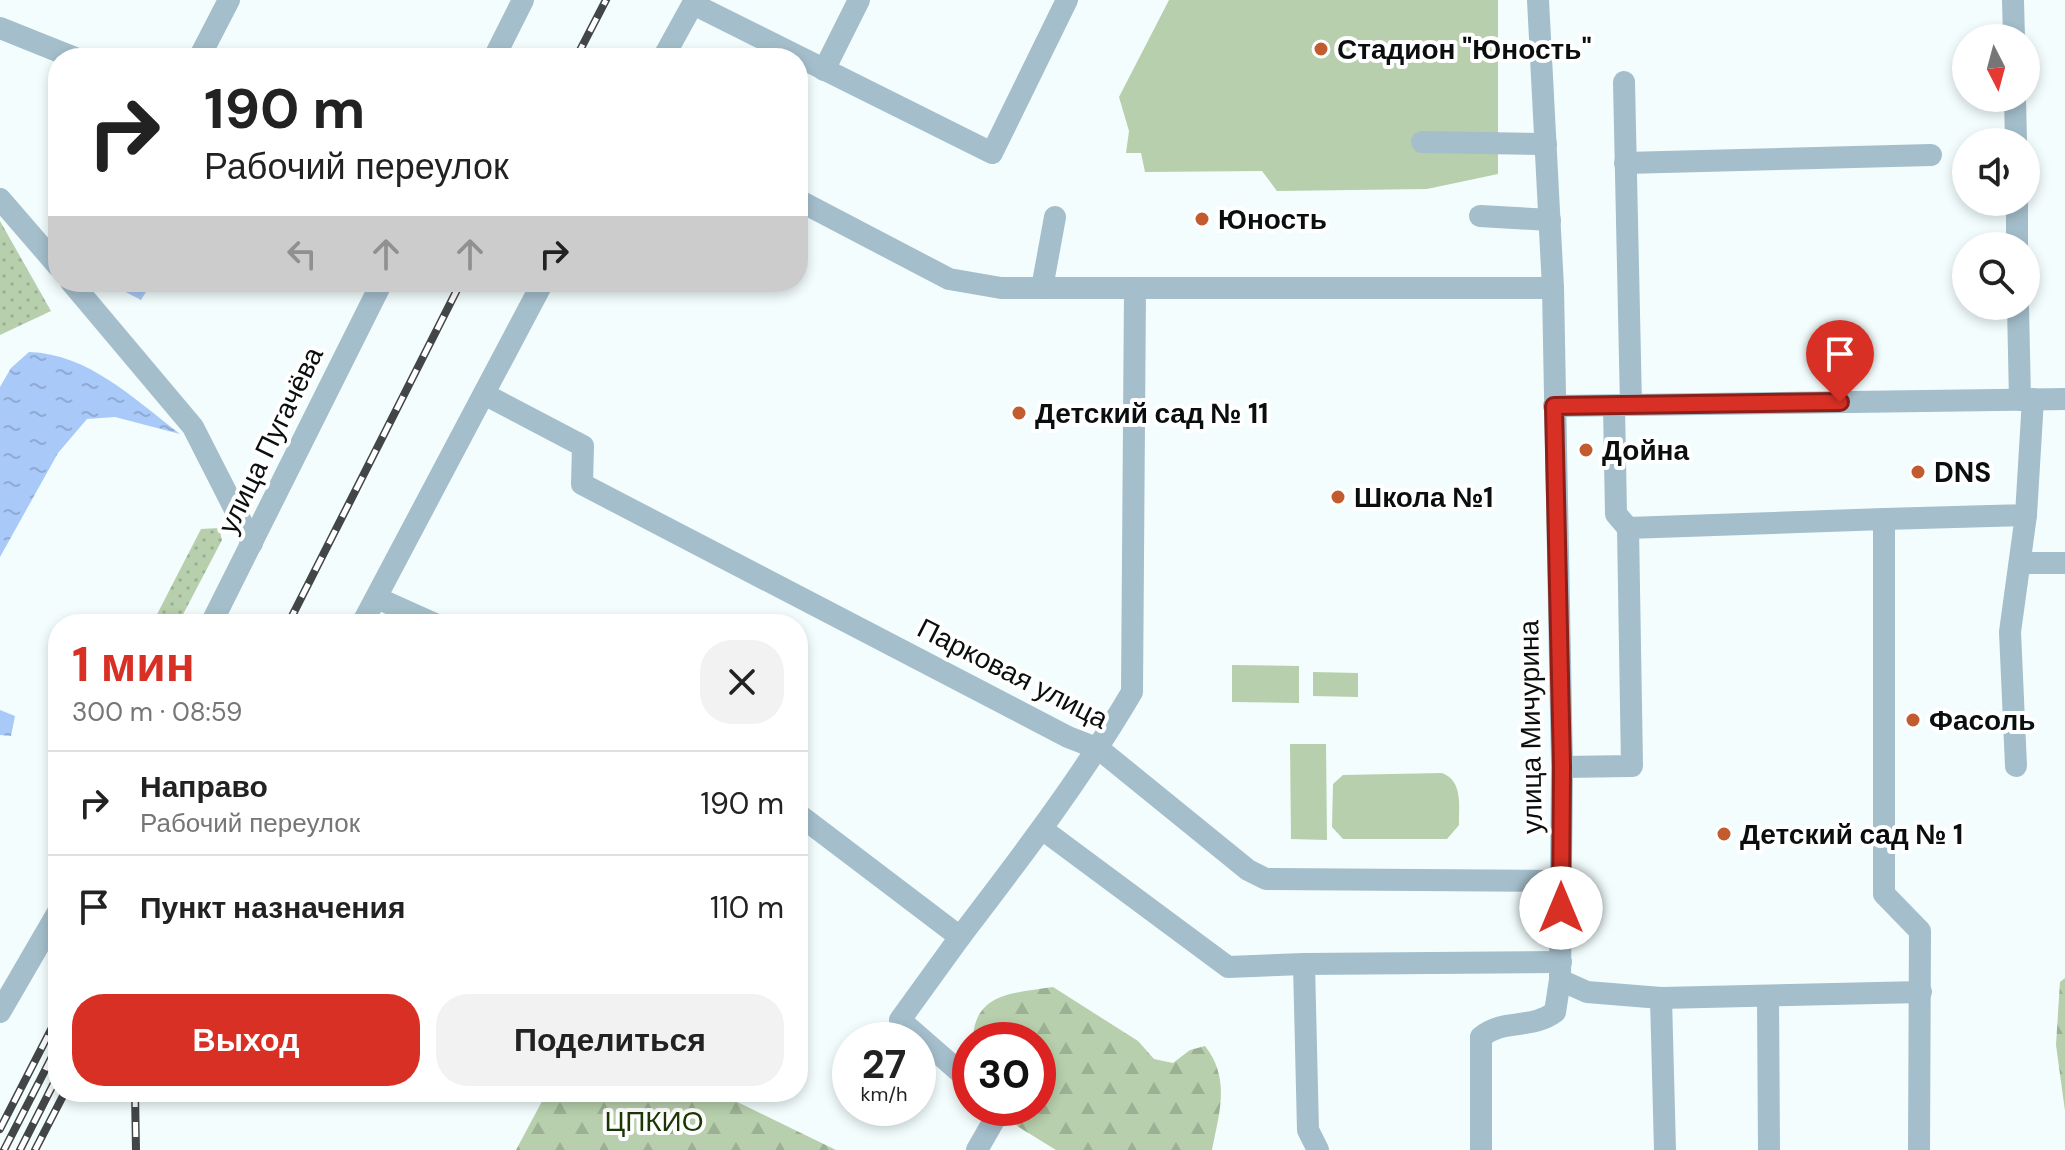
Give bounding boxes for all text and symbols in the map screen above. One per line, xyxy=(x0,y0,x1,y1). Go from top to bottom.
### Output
north arrow xyxy=(1952,24,2040,112)
map controls xyxy=(1952,24,2040,320)
place label: Стадион "Юность" xyxy=(1337,31,1592,68)
marker: Стадион "Юность" xyxy=(1312,40,1330,58)
text: 190 m xyxy=(204,72,365,145)
icon: right xyxy=(72,80,176,184)
button: sound xyxy=(1952,128,2040,216)
text: Рабочий переулок xyxy=(204,143,509,190)
place label: Юность xyxy=(1218,201,1327,238)
marker: Юность xyxy=(1193,210,1211,228)
icon: left xyxy=(280,232,324,276)
icon: ahead xyxy=(364,232,408,276)
icon: ahead xyxy=(448,232,492,276)
icon: right xyxy=(532,232,576,276)
button: search xyxy=(1952,232,2040,320)
pin xyxy=(1806,320,1874,402)
icon: arrive xyxy=(1818,332,1862,376)
street label: улица Пугачёва xyxy=(209,340,332,540)
place label: Детский сад № 11 xyxy=(1035,395,1268,432)
marker: Детский сад № 11 xyxy=(1010,404,1028,422)
place label: Дойна xyxy=(1602,432,1690,469)
marker: Дойна xyxy=(1577,441,1595,459)
place label: DNS xyxy=(1934,454,1991,491)
marker: DNS xyxy=(1909,463,1927,481)
place label: Школа №1 xyxy=(1354,479,1494,516)
marker: Школа №1 xyxy=(1329,488,1347,506)
street label: Парковая улица xyxy=(911,609,1115,738)
street label: улица Мичурина xyxy=(1510,619,1551,834)
text: 1 мин xyxy=(72,633,195,696)
button: close xyxy=(700,640,784,724)
text: 300 m · 08:59 xyxy=(72,695,242,729)
place label: Фасоль xyxy=(1929,702,2035,739)
marker: Фасоль xyxy=(1904,711,1922,729)
text: Направо xyxy=(140,767,268,806)
icon: right xyxy=(72,781,116,825)
text: 190 m xyxy=(701,784,784,823)
text: Рабочий переулок xyxy=(140,806,360,840)
place label: Детский сад № 1 xyxy=(1740,816,1963,853)
marker: Детский сад № 1 xyxy=(1715,825,1733,843)
position arrow xyxy=(1519,866,1603,950)
icon: arrive xyxy=(72,885,116,929)
text: Пункт назначения xyxy=(140,888,405,927)
text: 110 m xyxy=(710,888,784,927)
button: Выход xyxy=(72,994,420,1086)
button: Поделиться xyxy=(436,994,784,1086)
speed limit sign: 30 xyxy=(952,1022,1056,1126)
text: 27 xyxy=(862,1038,906,1090)
text: km/h xyxy=(860,1081,908,1107)
park label: ЦПКИО xyxy=(604,1103,704,1140)

